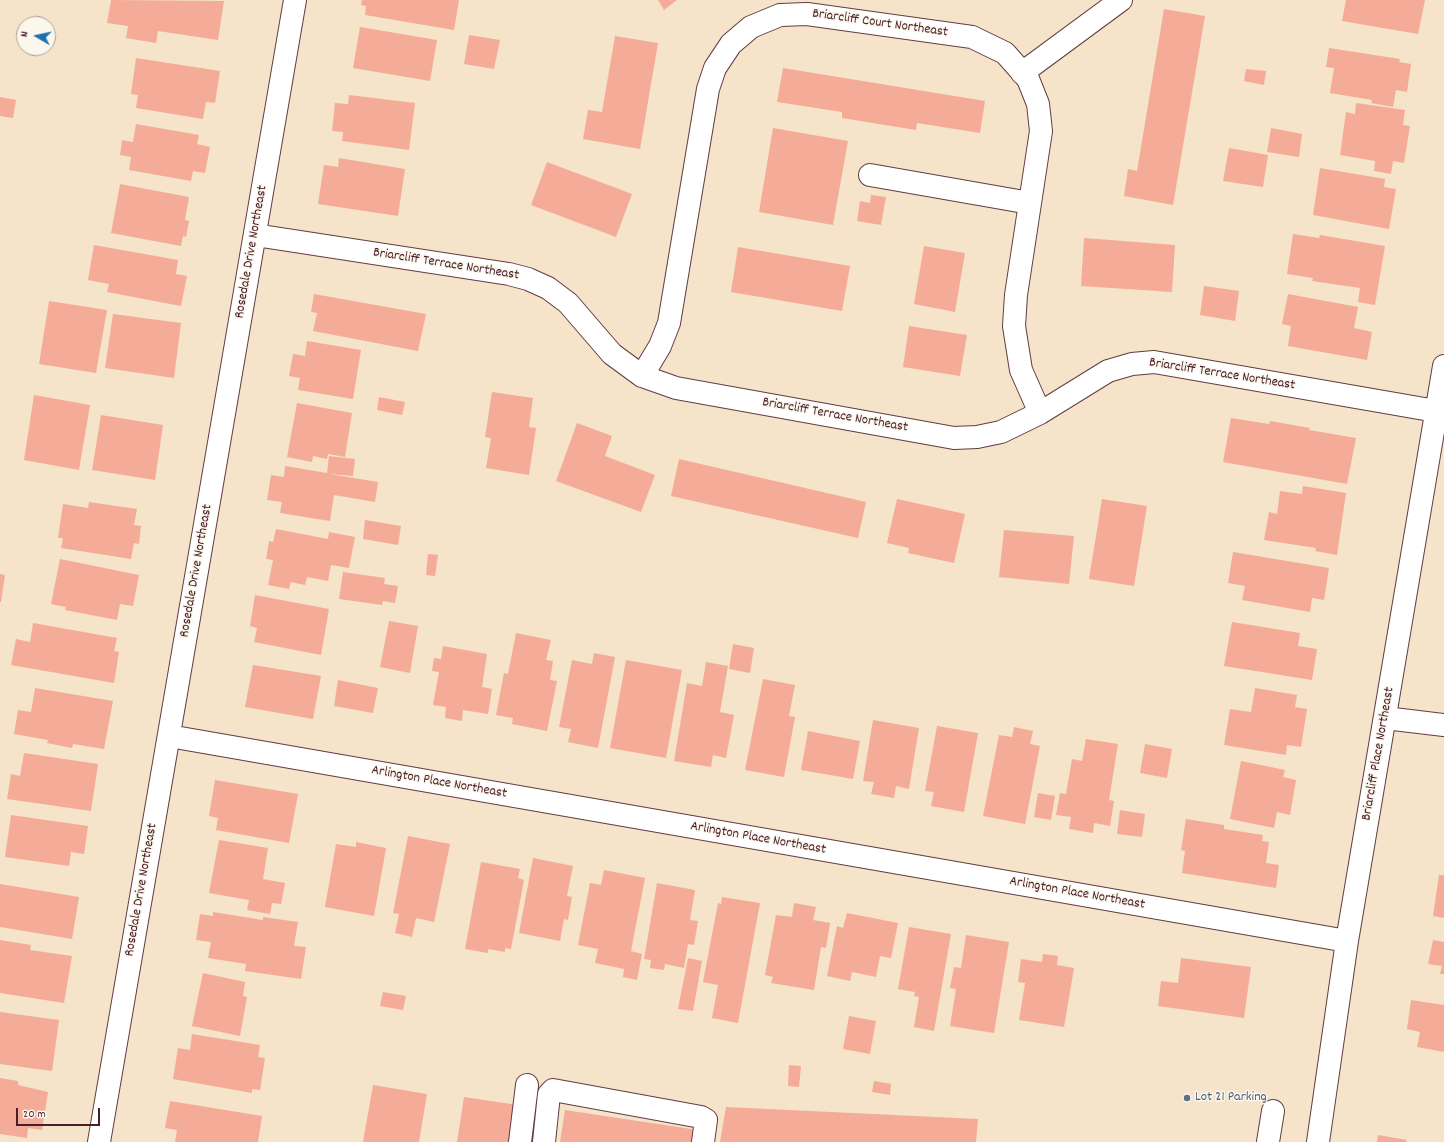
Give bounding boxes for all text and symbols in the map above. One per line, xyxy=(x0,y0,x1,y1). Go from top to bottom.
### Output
street label: Briarcliff Court Northeast xyxy=(811,6,949,42)
north arrow xyxy=(16,16,56,56)
text: N xyxy=(17,30,33,38)
street label: Rosedale Drive Northeast xyxy=(232,184,272,320)
street label: Briarcliff Terrace Northeast xyxy=(372,245,520,285)
street label: Briarcliff Terrace Northeast xyxy=(1148,355,1296,395)
street label: Briarcliff Terrace Northeast xyxy=(761,395,909,437)
street label: Rosedale Drive Northeast xyxy=(177,503,217,639)
street label: Briarcliff Place Northeast xyxy=(1359,686,1399,822)
street label: Arlington Place Northeast xyxy=(370,763,508,803)
street label: Arlington Place Northeast xyxy=(689,819,827,859)
street label: Rosedale Drive Northeast xyxy=(122,822,162,958)
street label: Arlington Place Northeast xyxy=(1008,874,1146,914)
place label: Lot 21 Parking xyxy=(1195,1090,1267,1106)
marker: Lot 21 Parking xyxy=(1182,1093,1192,1103)
scale bar xyxy=(18,1100,102,1126)
text: 20 m xyxy=(23,1106,46,1123)

